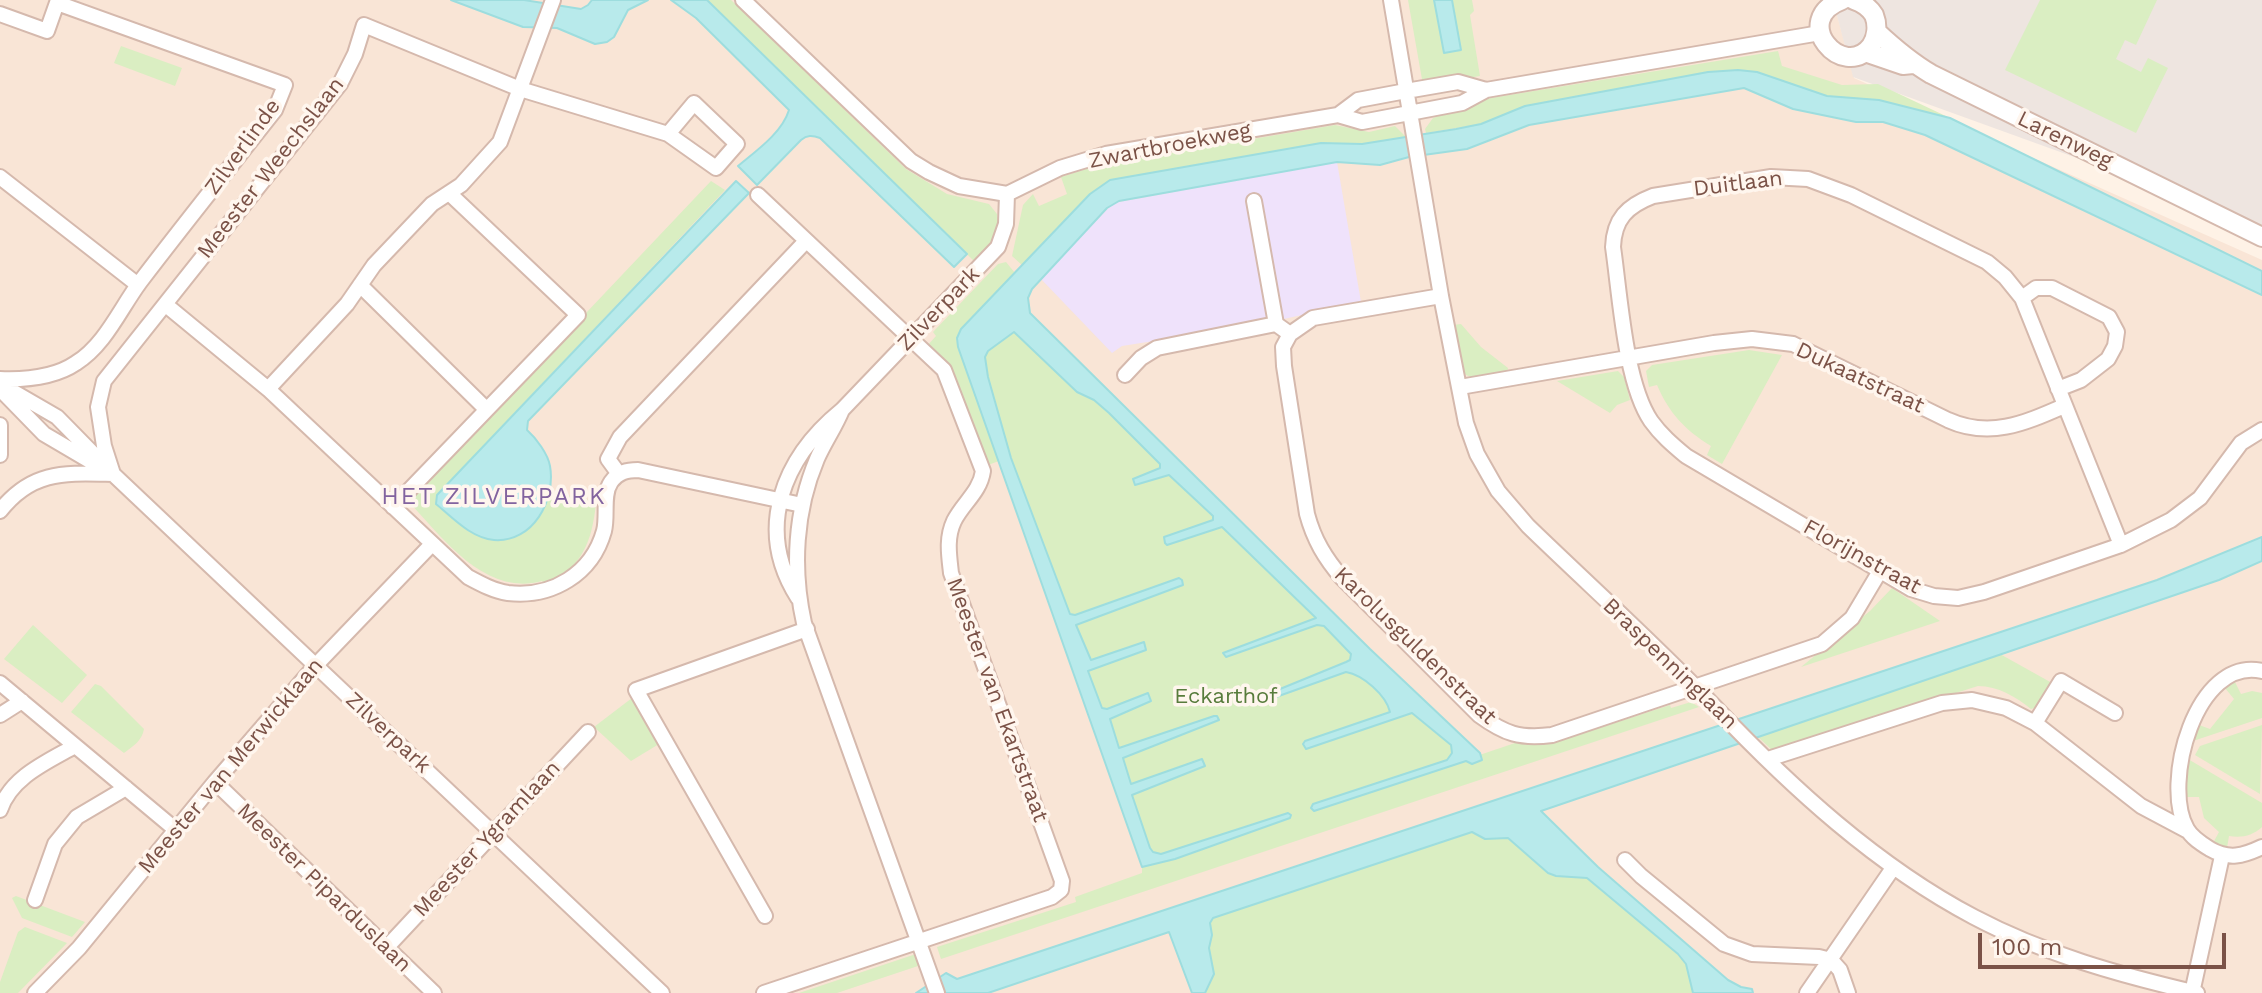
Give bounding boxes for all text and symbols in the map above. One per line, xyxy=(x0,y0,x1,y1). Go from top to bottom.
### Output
street label: Meester Weechslaan xyxy=(192,72,350,264)
street label: Zilverlinde xyxy=(199,94,287,200)
street label: Larenweg xyxy=(2013,106,2117,174)
street label: Zwartbroekweg xyxy=(1087,117,1253,175)
street label: Duitlaan xyxy=(1692,165,1784,203)
street label: Zilverpark xyxy=(892,261,986,357)
street label: Dukaatstraat xyxy=(1792,337,1928,419)
district label: HET ZILVERPARK xyxy=(381,483,607,511)
street label: Florijnstraat xyxy=(1798,514,1926,600)
street label: Karolusguldenstraat xyxy=(1328,562,1502,730)
street label: Meester van Ekartstraat xyxy=(940,574,1054,826)
street label: Braspenninglaan xyxy=(1597,593,1743,735)
street label: Meester van Merwicklaan xyxy=(133,653,329,879)
park label: Eckarthof xyxy=(1174,684,1278,710)
street label: Zilverpark xyxy=(340,687,436,779)
street label: Meester Ygramlaan xyxy=(408,755,566,923)
street label: Meester Piparduslaan xyxy=(231,798,417,978)
scale bar xyxy=(1982,917,2230,967)
text: 100 m xyxy=(1992,933,2062,961)

